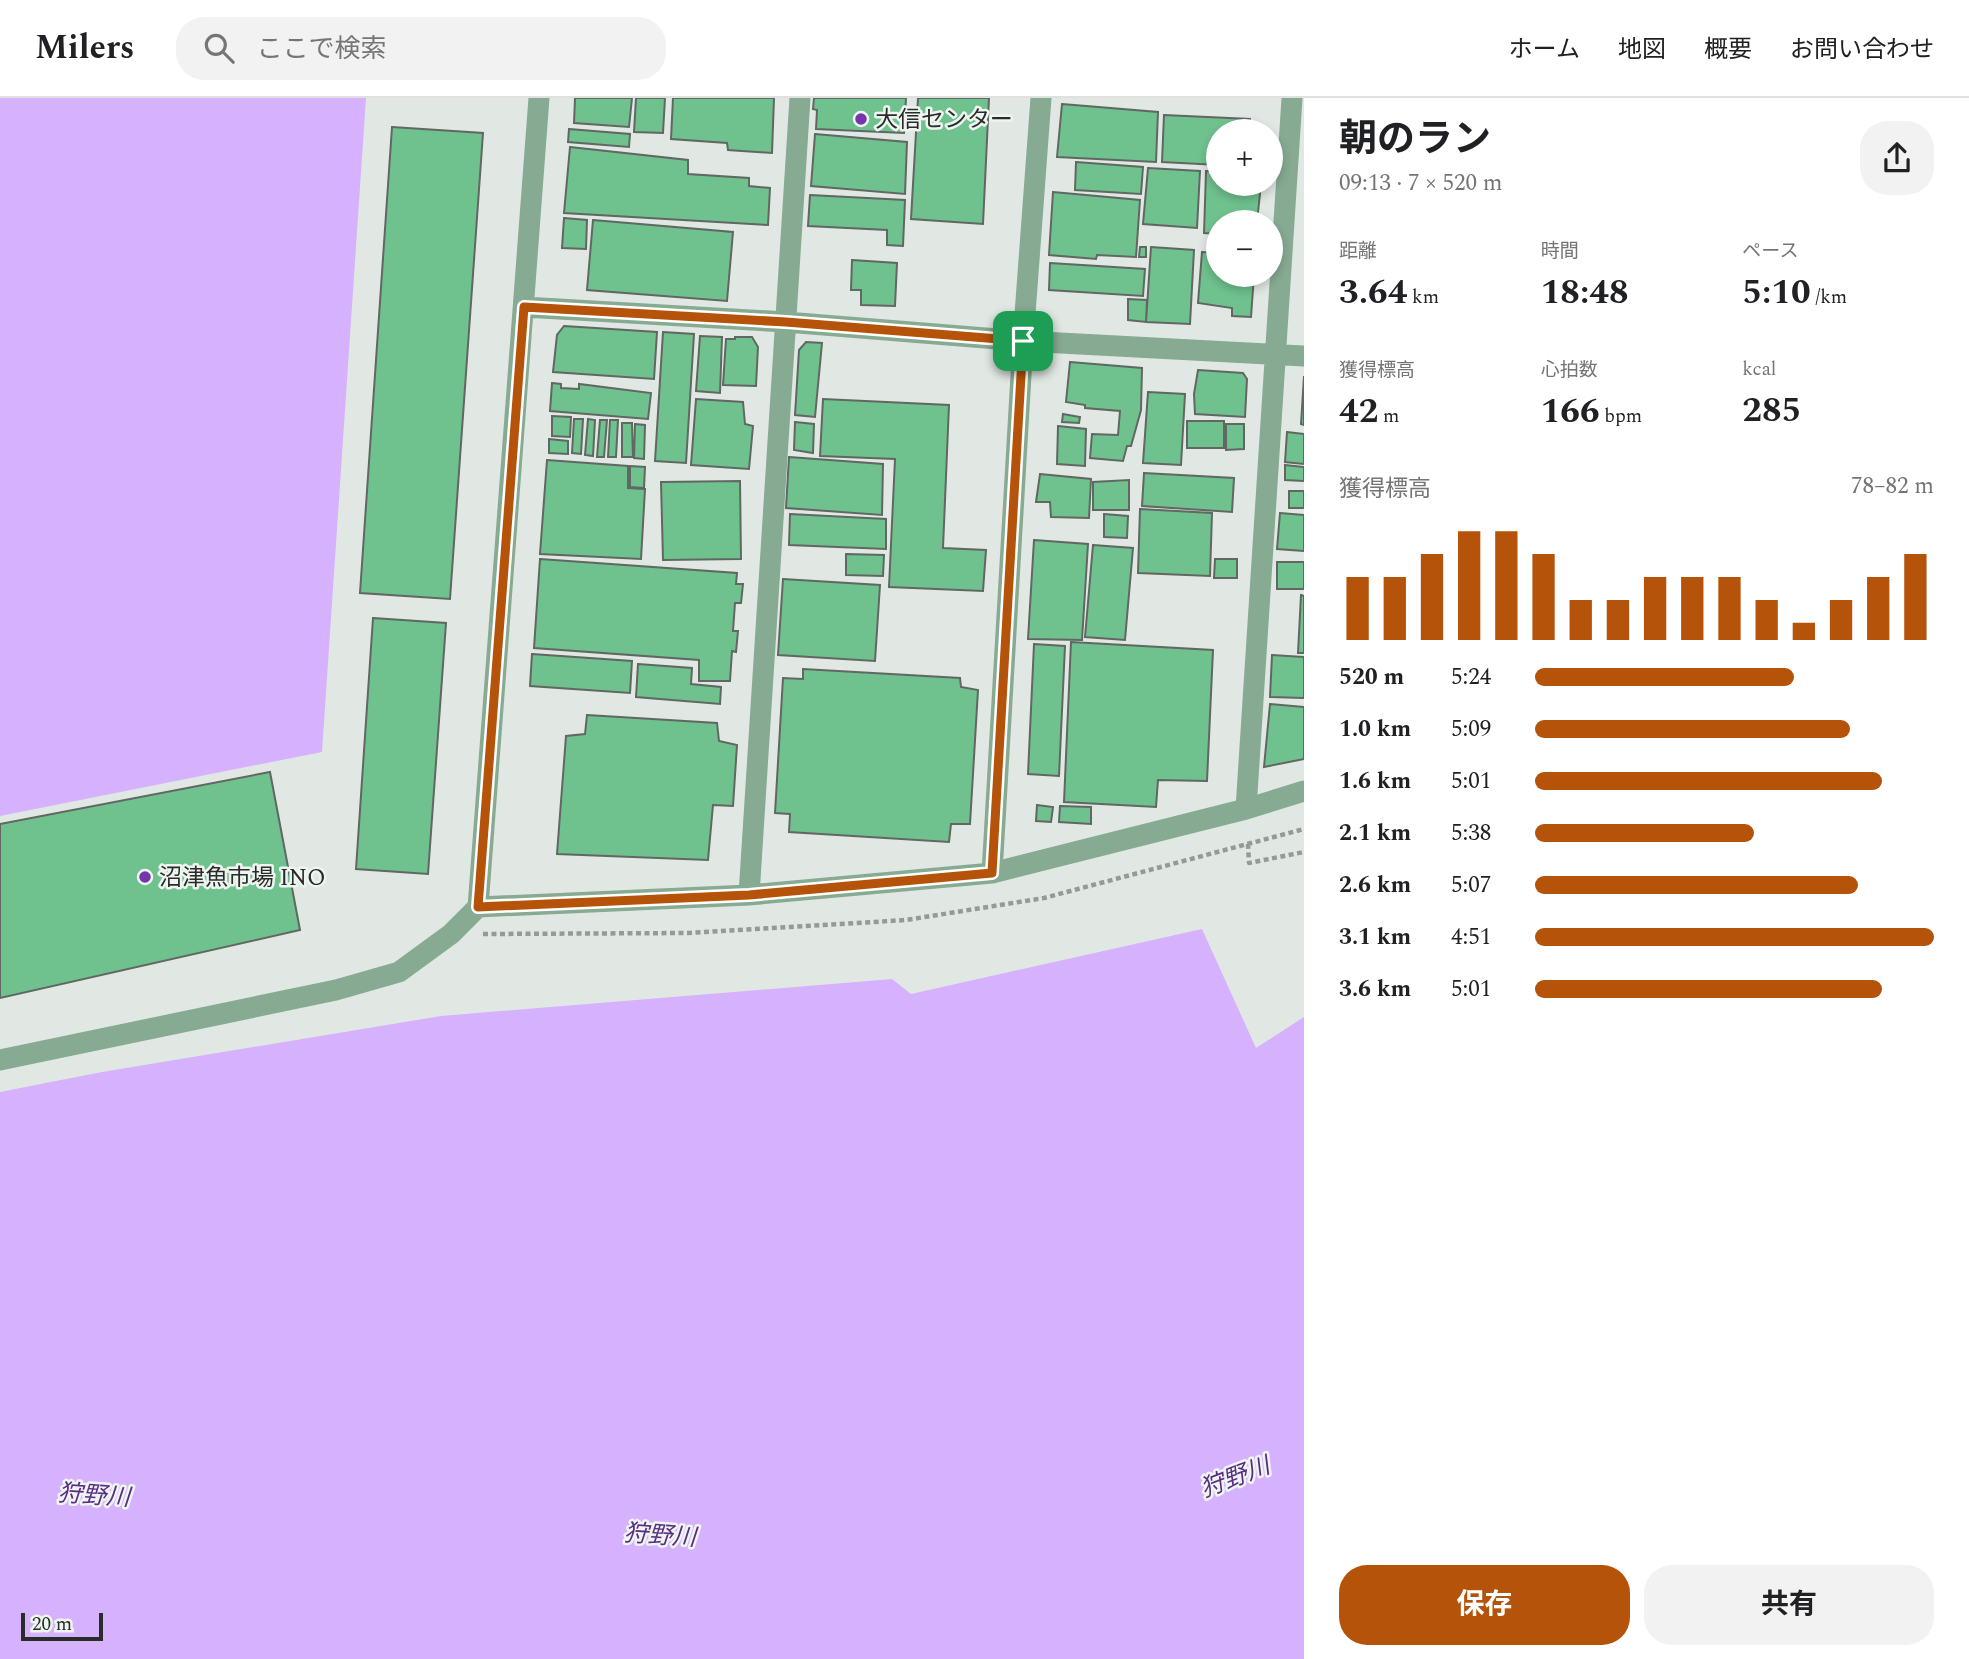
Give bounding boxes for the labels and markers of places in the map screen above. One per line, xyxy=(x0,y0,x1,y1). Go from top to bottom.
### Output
place label: 大信センター xyxy=(875,103,1013,138)
marker: 大信センター xyxy=(853,111,869,127)
pin xyxy=(993,311,1053,371)
place label: 沼津魚市場 INO xyxy=(159,861,326,896)
marker: 沼津魚市場 INO xyxy=(137,869,153,885)

